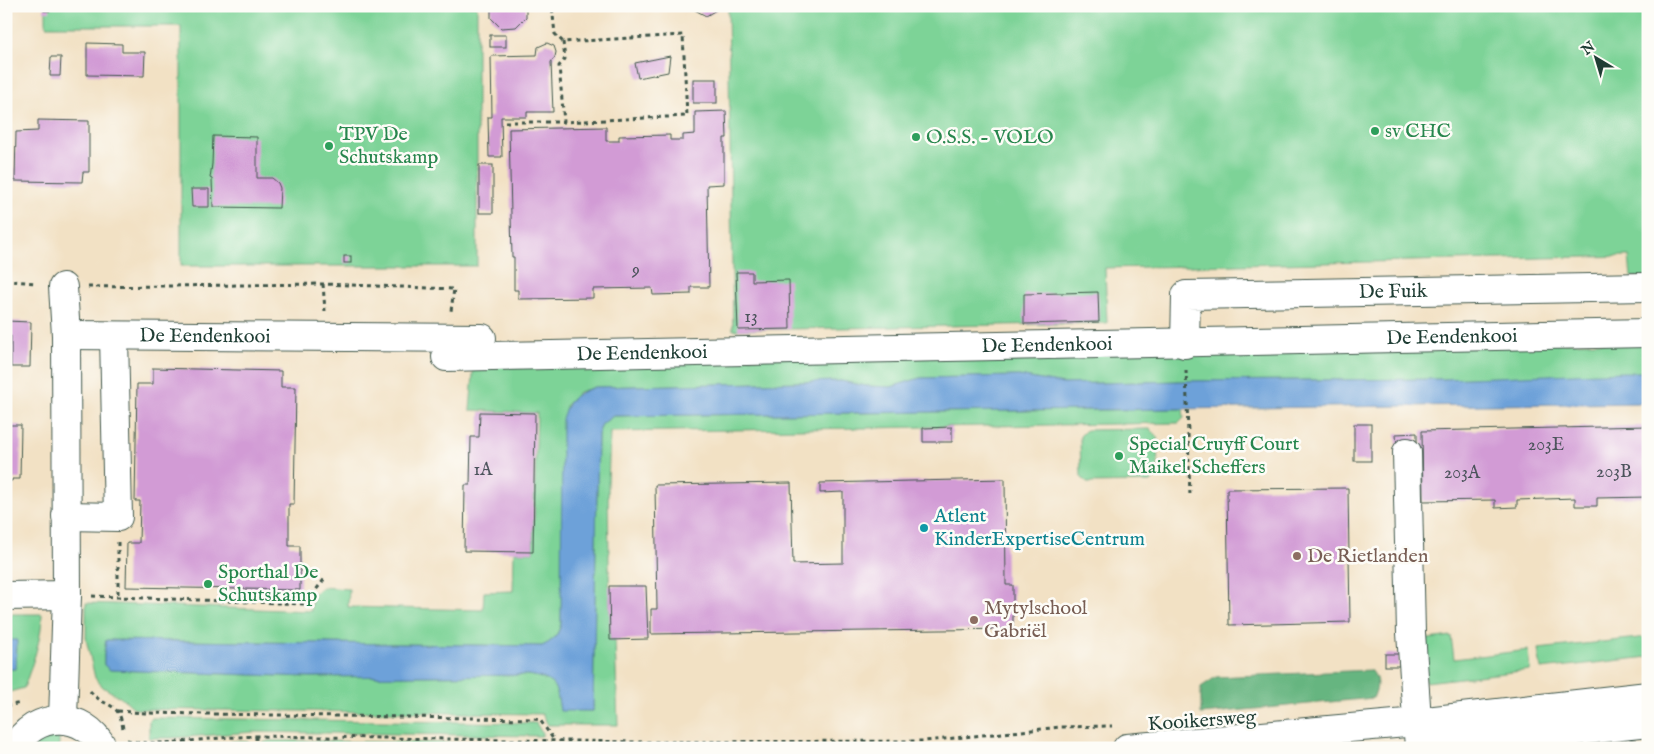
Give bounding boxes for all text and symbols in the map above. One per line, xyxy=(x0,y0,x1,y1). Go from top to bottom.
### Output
north arrow xyxy=(1572,32,1622,82)
text: N xyxy=(1578,38,1599,60)
place label: sv CHC xyxy=(1385,119,1451,144)
place label: TPV De Schutskamp xyxy=(339,122,438,170)
place label: O.S.S. - VOLO xyxy=(926,125,1054,150)
marker: sv CHC xyxy=(1369,125,1381,137)
marker: O.S.S. - VOLO xyxy=(910,131,922,143)
marker: TPV De Schutskamp xyxy=(323,140,335,152)
house number: 9 xyxy=(631,259,640,282)
street label: De Fuik xyxy=(1358,278,1428,305)
house number: 13 xyxy=(744,306,758,329)
street label: De Eendenkooi xyxy=(139,323,271,349)
street label: De Eendenkooi xyxy=(1386,323,1518,351)
street label: De Eendenkooi xyxy=(981,331,1113,359)
street label: De Eendenkooi xyxy=(576,339,708,367)
place label: Special Cruyff Court Maikel Scheffers xyxy=(1129,432,1299,480)
house number: 203E xyxy=(1528,434,1564,457)
marker: Special Cruyff Court Maikel Scheffers xyxy=(1113,450,1125,462)
house number: 1A xyxy=(474,459,493,482)
house number: 203B xyxy=(1596,461,1632,484)
house number: 203A xyxy=(1444,462,1481,485)
place label: Atlent KinderExpertiseCentrum xyxy=(933,504,1145,552)
marker: Atlent KinderExpertiseCentrum xyxy=(918,522,930,534)
place label: De Rietlanden xyxy=(1307,544,1429,569)
marker: De Rietlanden xyxy=(1291,550,1303,562)
place label: Sporthal De Schutskamp xyxy=(218,560,318,608)
marker: Sporthal De Schutskamp xyxy=(202,578,214,590)
place label: Mytylschool Gabriël xyxy=(984,596,1088,644)
marker: Mytylschool Gabriël xyxy=(968,614,980,626)
street label: Kooikersweg xyxy=(1147,705,1258,737)

